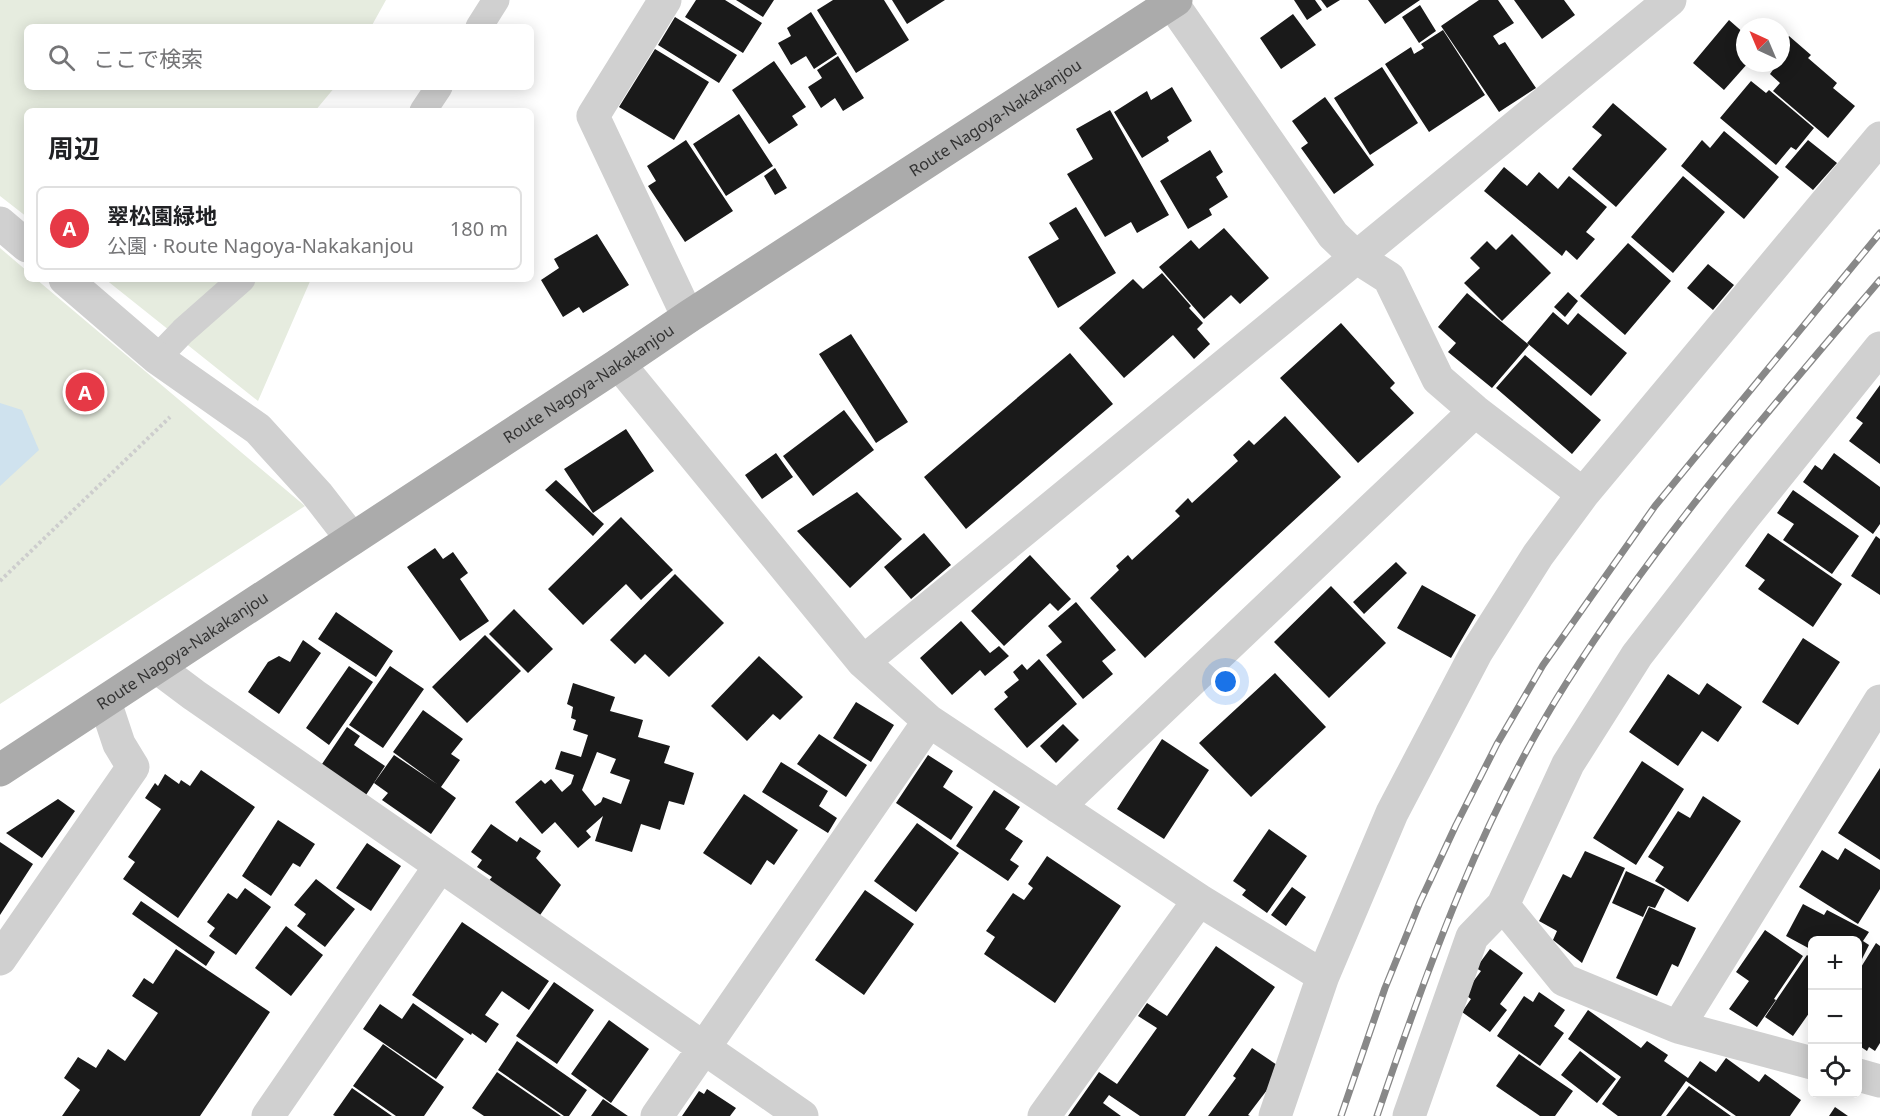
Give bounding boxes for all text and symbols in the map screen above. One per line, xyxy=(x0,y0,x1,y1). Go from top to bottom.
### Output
north arrow xyxy=(1736,18,1790,72)
search box xyxy=(24,24,534,90)
icon: search xyxy=(45,41,78,74)
text: ここで検索 xyxy=(93,43,203,73)
street label: Route Nagoya-Nakakanjou xyxy=(905,54,1085,181)
text: 周辺 xyxy=(48,130,100,166)
text: 翠松園緑地 xyxy=(107,200,217,230)
text: A xyxy=(63,215,76,242)
text: 180 m xyxy=(450,215,508,242)
text: 公園 · Route Nagoya-Nakakanjou xyxy=(107,232,414,259)
street label: Route Nagoya-Nakakanjou xyxy=(499,319,678,448)
pin: A xyxy=(66,370,104,414)
street label: Route Nagoya-Nakakanjou xyxy=(92,586,272,715)
your location xyxy=(1211,667,1240,696)
map controls xyxy=(1808,936,1862,1098)
button: + xyxy=(1808,936,1862,990)
button: − xyxy=(1808,990,1862,1044)
button: locate xyxy=(1808,1044,1862,1098)

